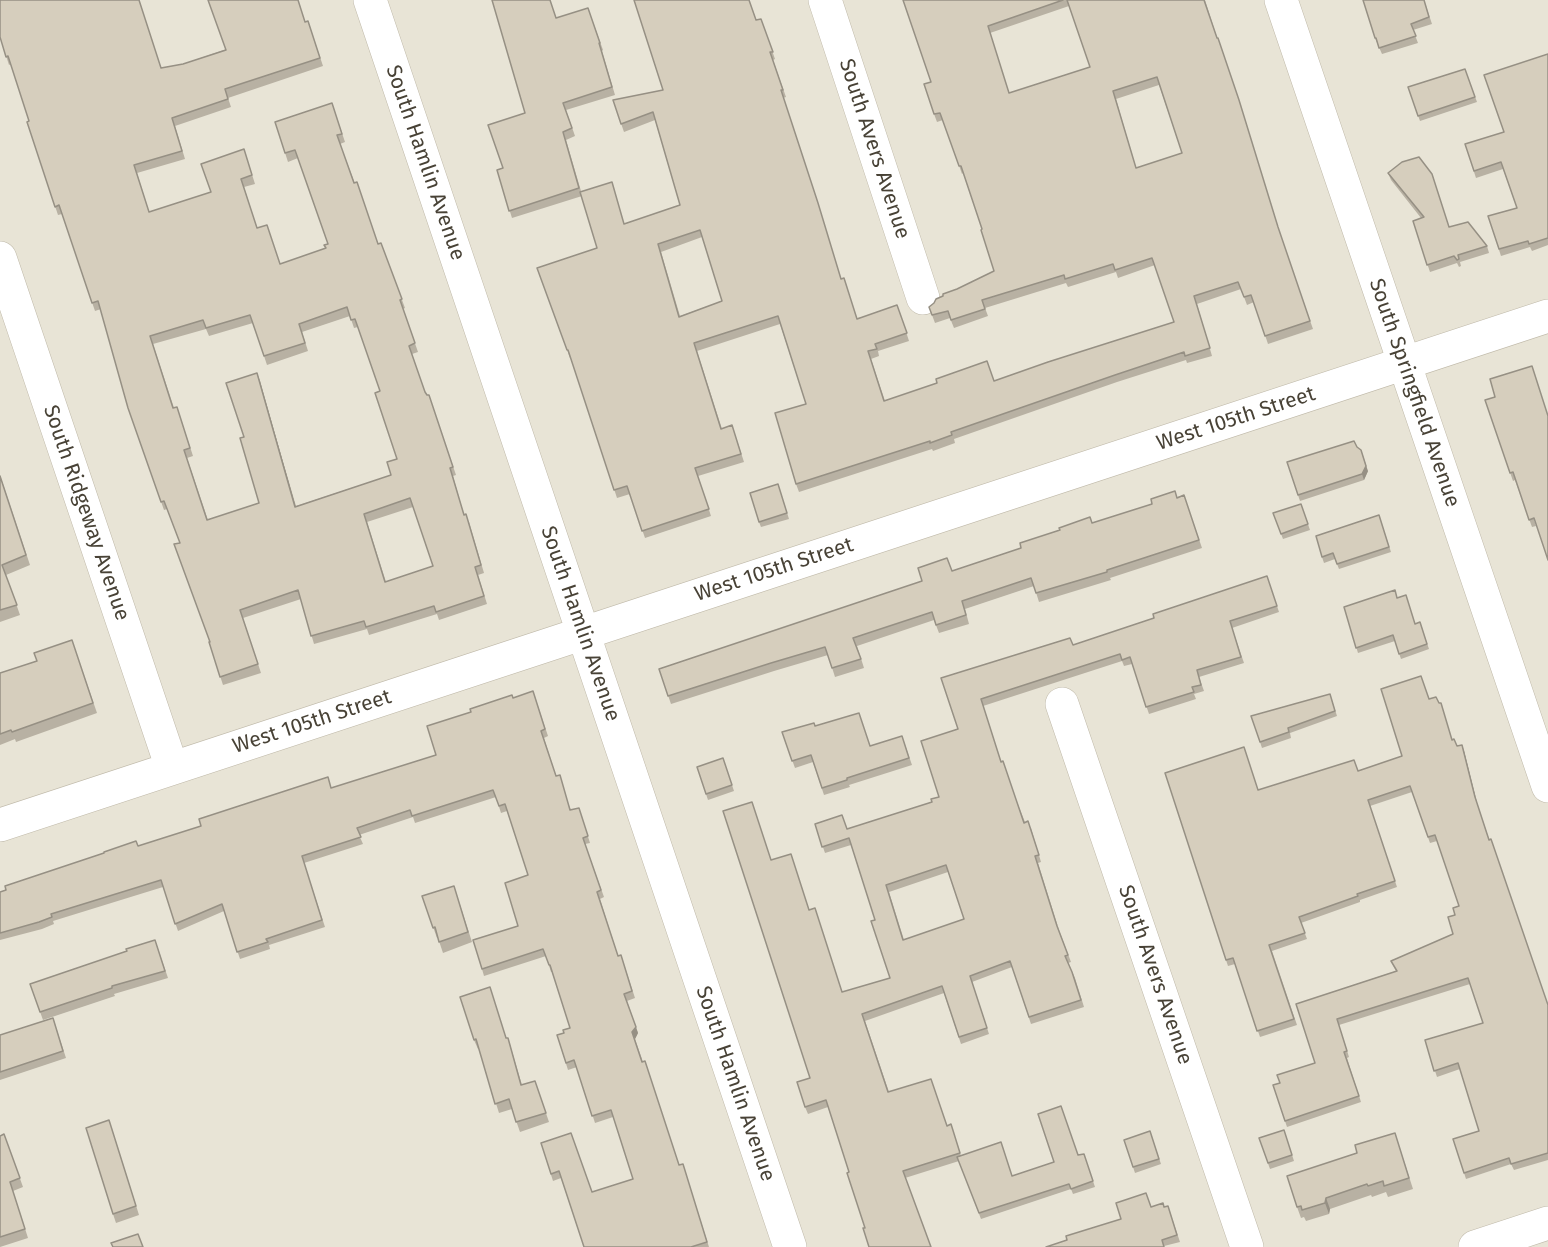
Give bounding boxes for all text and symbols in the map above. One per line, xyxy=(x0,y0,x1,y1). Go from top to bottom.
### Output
street label: South Avers Avenue xyxy=(833,56,915,242)
street label: South Hamlin Avenue xyxy=(380,62,470,264)
street label: South Springfield Avenue xyxy=(1363,275,1465,511)
street label: West 105th Street xyxy=(1154,382,1318,456)
street label: South Ridgeway Avenue xyxy=(37,402,135,624)
street label: South Hamlin Avenue xyxy=(535,523,625,725)
street label: West 105th Street xyxy=(692,533,856,607)
street label: West 105th Street xyxy=(230,685,394,759)
street label: South Avers Avenue xyxy=(1112,882,1198,1068)
street label: South Hamlin Avenue xyxy=(690,983,780,1185)

